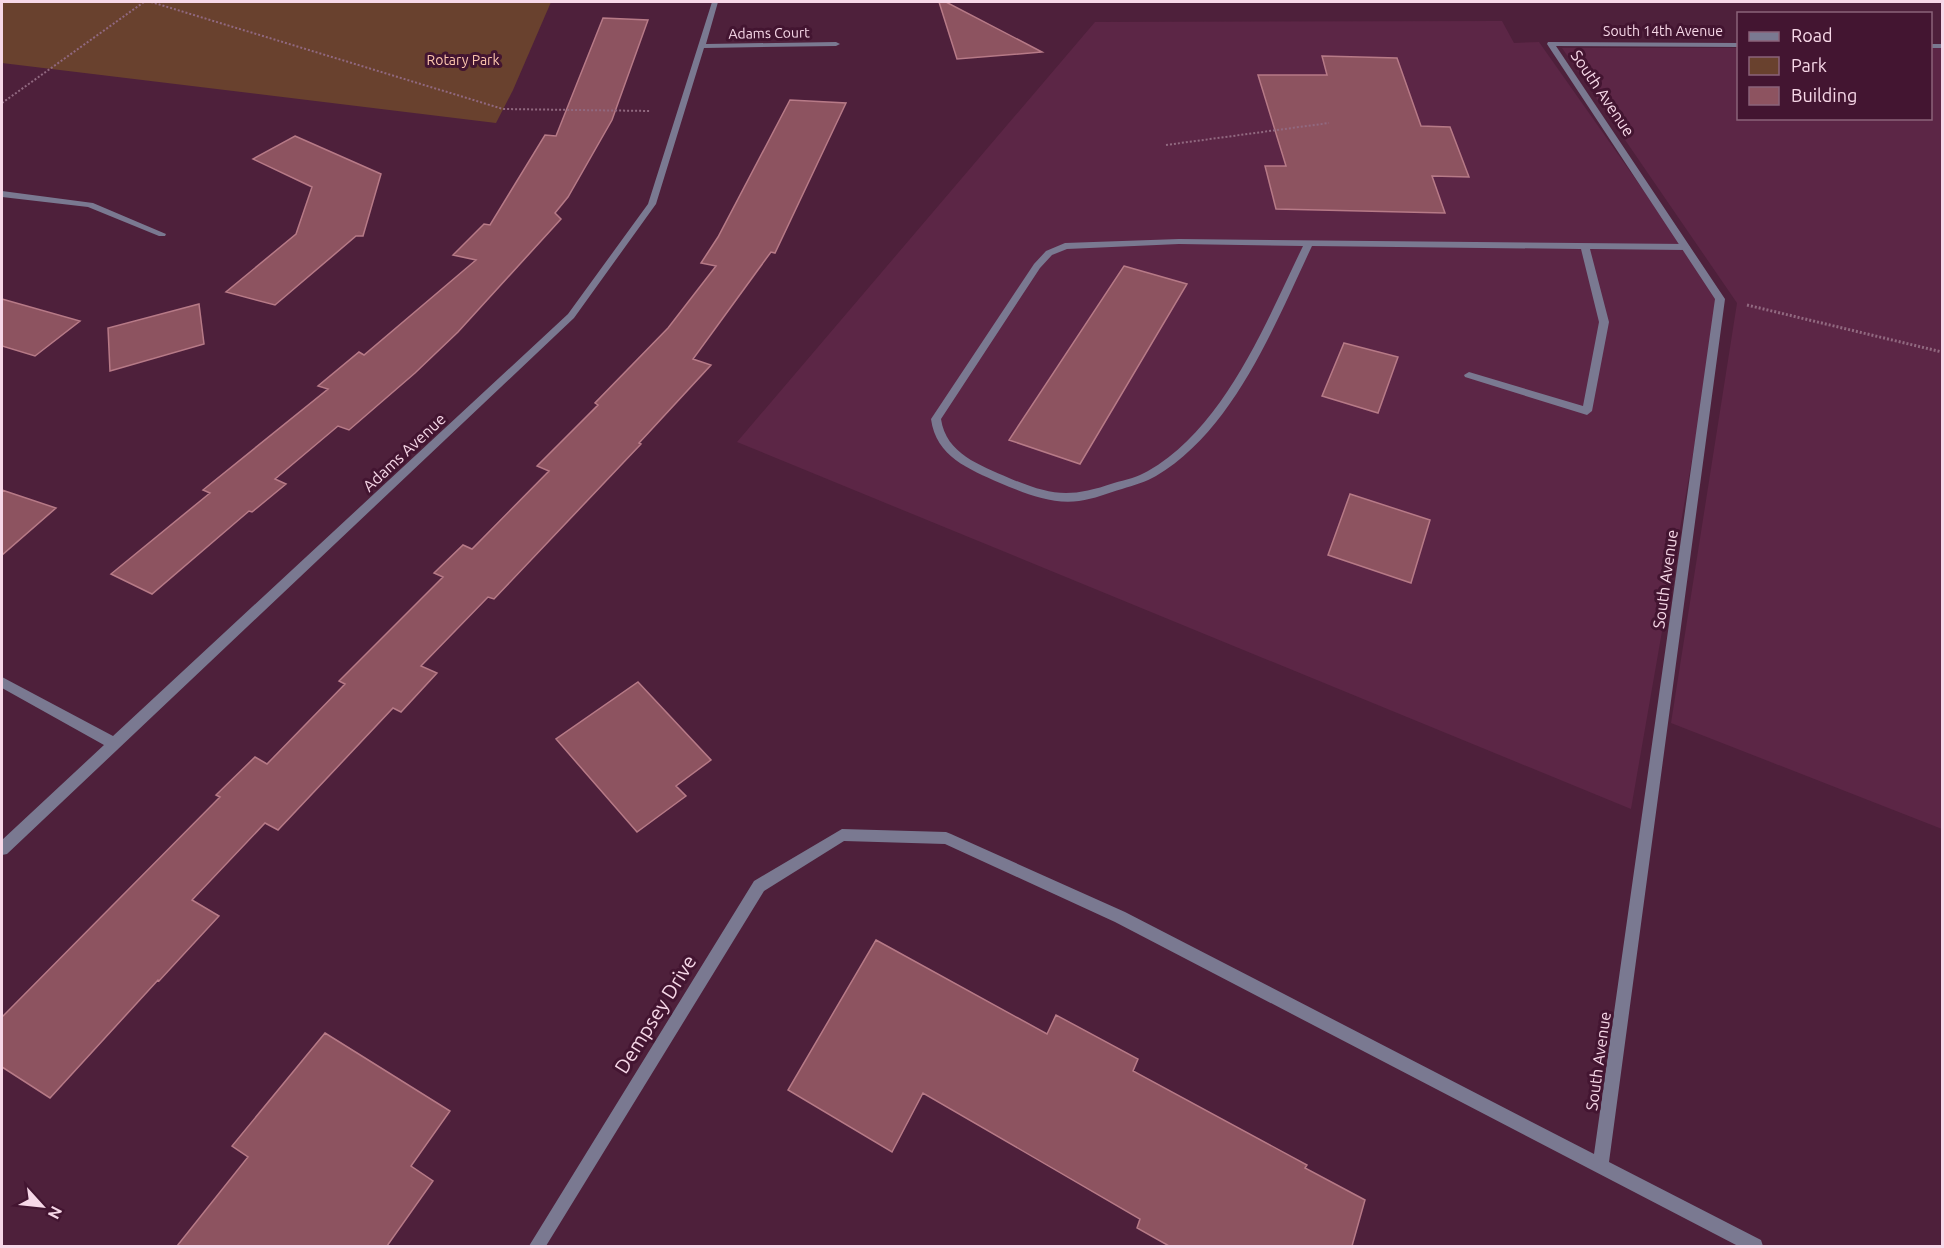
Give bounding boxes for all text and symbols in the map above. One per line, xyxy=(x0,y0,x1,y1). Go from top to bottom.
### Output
legend xyxy=(1737,12,1932,120)
street label: South 14th Avenue xyxy=(1603,23,1723,39)
street label: Adams Court xyxy=(728,24,810,42)
text: Road xyxy=(1791,25,1833,45)
street label: South Avenue xyxy=(1568,47,1638,139)
park label: Rotary Park xyxy=(427,52,499,68)
text: Park xyxy=(1791,55,1827,75)
text: Building xyxy=(1791,85,1857,105)
street label: Adams Avenue xyxy=(359,409,449,495)
street label: South Avenue xyxy=(1649,528,1681,630)
street label: Dempsey Drive xyxy=(609,951,701,1077)
street label: South Avenue xyxy=(1582,1010,1614,1112)
north arrow xyxy=(12,1176,72,1236)
text: N xyxy=(45,1203,66,1222)

